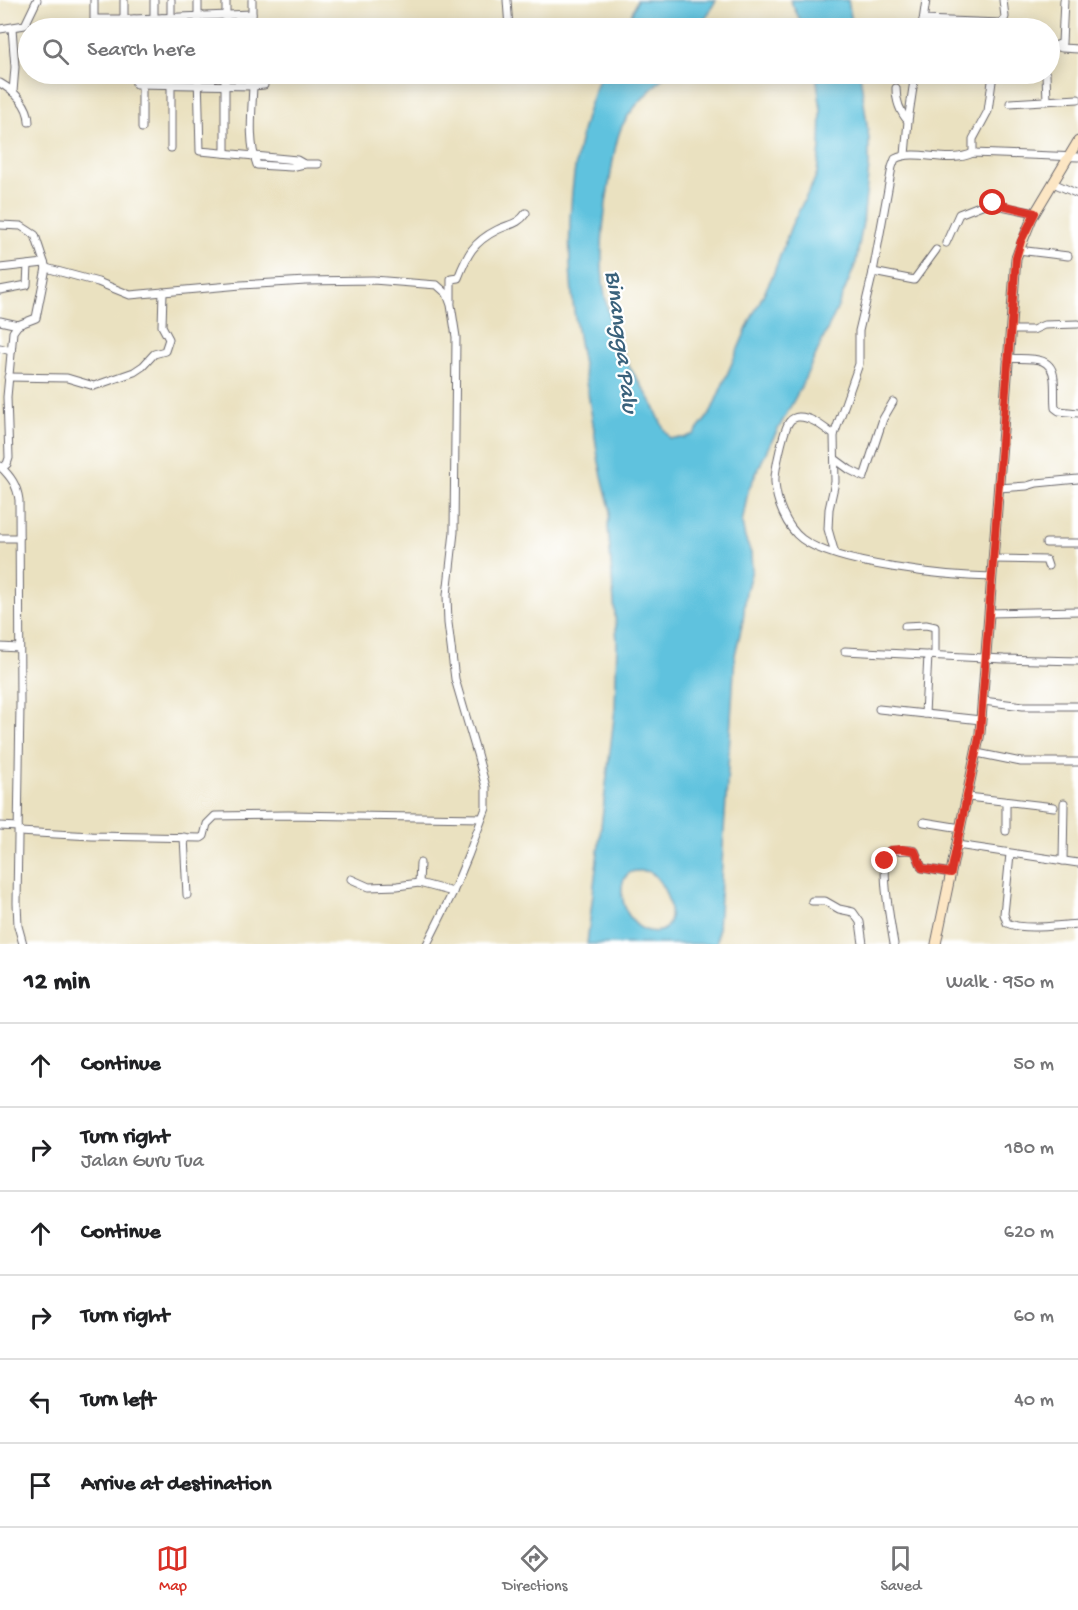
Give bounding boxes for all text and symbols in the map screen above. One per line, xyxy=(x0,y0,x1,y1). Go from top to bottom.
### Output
search box xyxy=(18,18,1060,84)
icon: search xyxy=(39,35,72,68)
text: Search here xyxy=(87,38,195,64)
route start xyxy=(979,189,1005,215)
water label: Binangga Palu xyxy=(597,269,643,416)
route end xyxy=(871,847,897,873)
text: 12 min xyxy=(24,968,90,999)
text: Walk · 950 m xyxy=(946,972,1054,995)
icon: ahead xyxy=(24,1049,57,1082)
text: Continue xyxy=(81,1052,161,1078)
text: 50 m xyxy=(1013,1054,1054,1077)
text: Turn right xyxy=(81,1125,169,1151)
icon: right xyxy=(24,1133,57,1166)
text: 180 m xyxy=(1005,1138,1054,1161)
text: Jalan Guru Tua xyxy=(81,1151,204,1174)
icon: ahead xyxy=(24,1217,57,1250)
text: Continue xyxy=(81,1220,161,1246)
text: 620 m xyxy=(1004,1222,1054,1245)
icon: right xyxy=(24,1301,57,1334)
text: Turn right xyxy=(81,1304,169,1330)
text: 60 m xyxy=(1014,1306,1054,1329)
icon: left xyxy=(24,1385,57,1418)
text: Turn left xyxy=(81,1388,155,1414)
text: 40 m xyxy=(1014,1390,1054,1413)
icon: arrive xyxy=(24,1469,57,1502)
text: Arrive at destination xyxy=(81,1472,271,1498)
tab: Map xyxy=(156,1542,189,1597)
tab: Directions xyxy=(502,1542,568,1597)
tab: Saved xyxy=(880,1542,921,1597)

